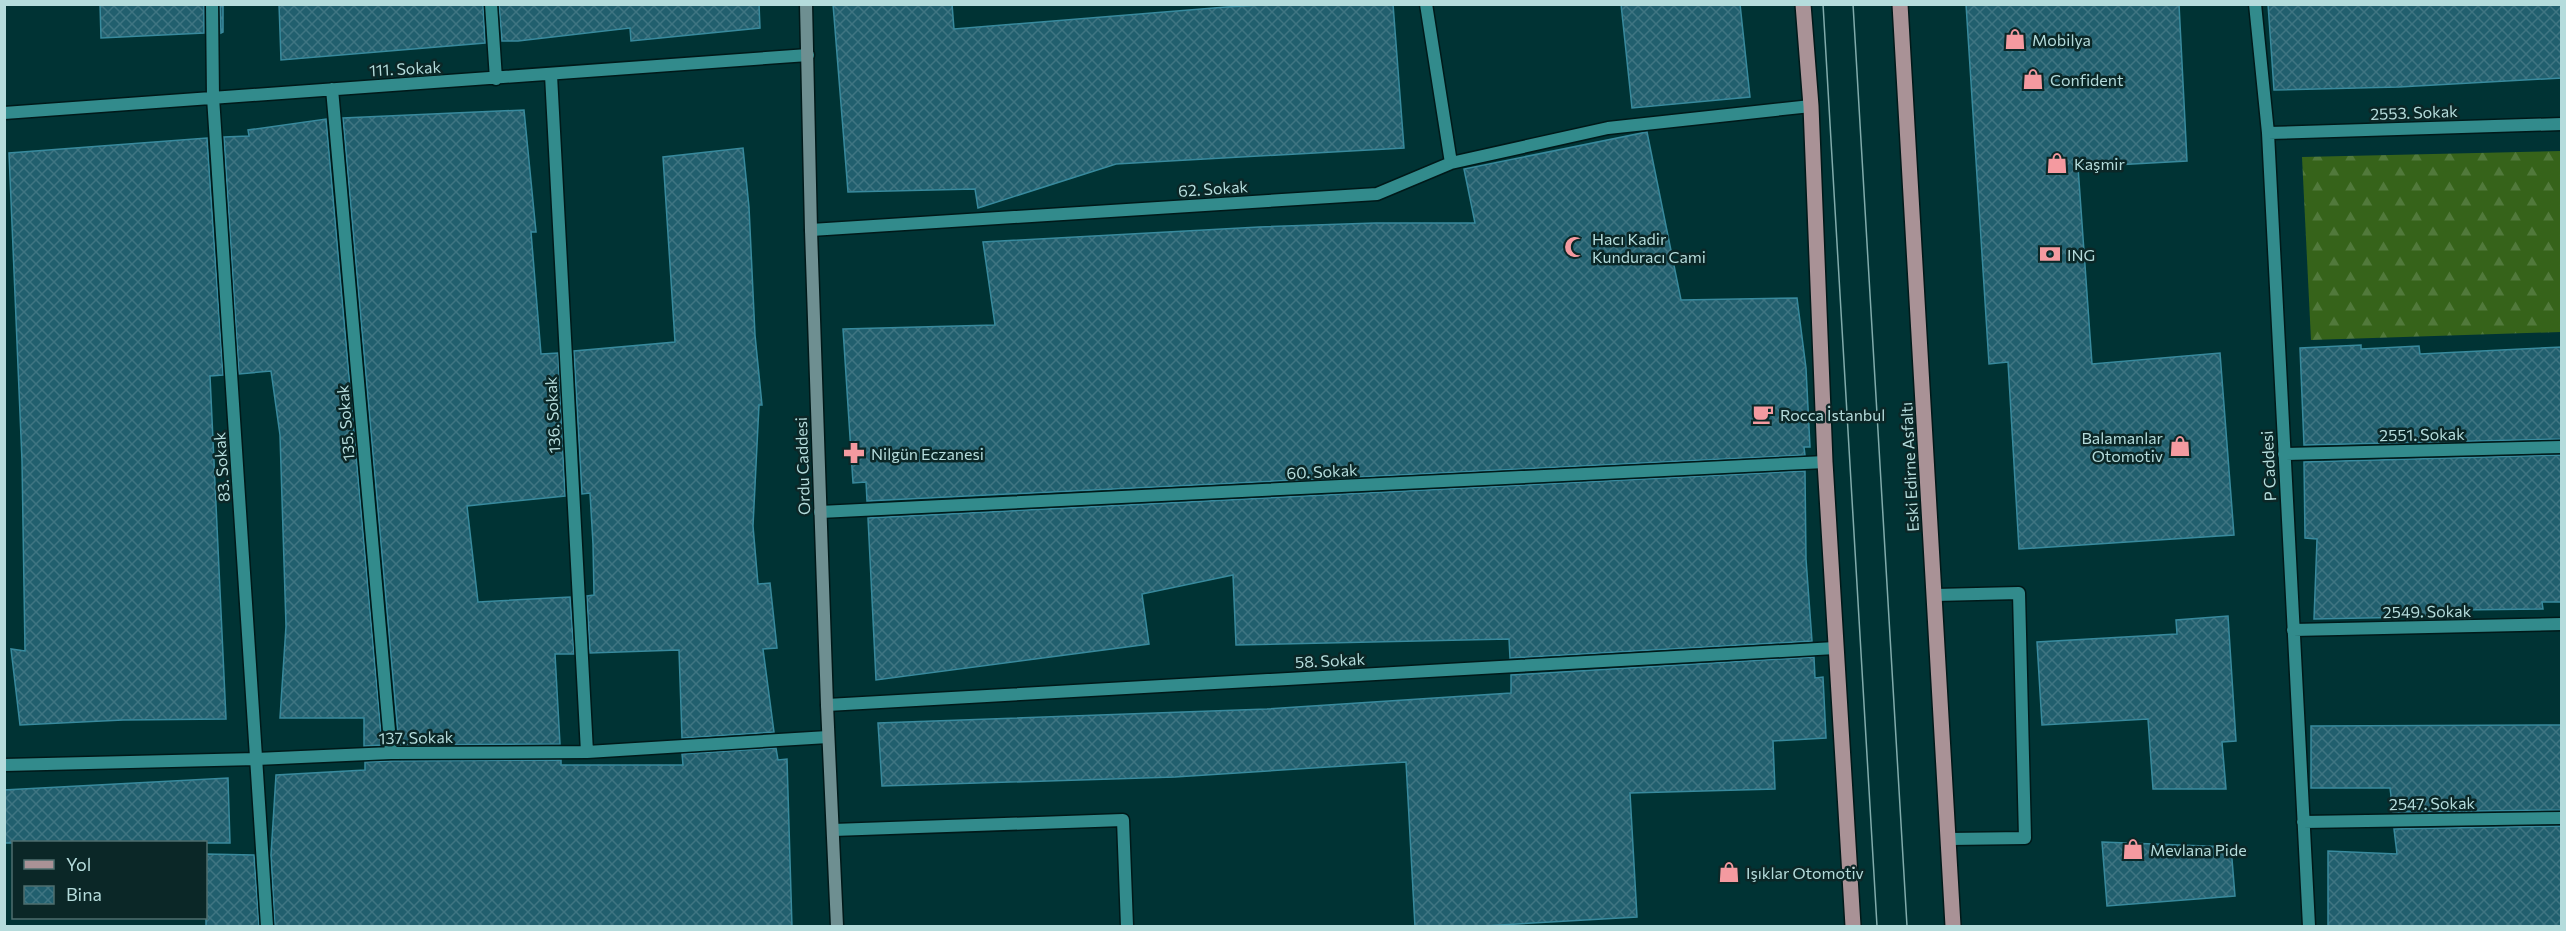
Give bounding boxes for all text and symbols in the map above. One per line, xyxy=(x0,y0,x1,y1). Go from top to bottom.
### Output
shop icon: Mobilya xyxy=(2003,27,2027,51)
place label: Mobilya xyxy=(2032,30,2091,49)
street label: 111. Sokak xyxy=(369,57,442,79)
shop icon: Confident xyxy=(2021,67,2045,91)
place label: Confident xyxy=(2050,70,2124,89)
street label: 2553. Sokak xyxy=(2370,101,2458,123)
shop icon: Kaşmir xyxy=(2045,151,2069,175)
place label: Kaşmir xyxy=(2074,154,2125,173)
street label: 62. Sokak xyxy=(1177,176,1249,200)
place label: Hacı Kadir Kunduracı Cami xyxy=(1592,229,1706,266)
mosque icon: Hacı Kadir Kunduracı Cami xyxy=(1563,235,1587,259)
bank icon: ING xyxy=(2038,242,2062,266)
place label: ING xyxy=(2067,245,2095,264)
street label: 136. Sokak xyxy=(540,376,563,454)
street label: 135. Sokak xyxy=(332,384,358,462)
cafe icon: Rocca İstanbul xyxy=(1751,402,1775,426)
street label: Eski Edirne Asfaltı xyxy=(1896,402,1922,532)
place label: Rocca İstanbul xyxy=(1780,405,1885,424)
street label: Ordu Caddesi xyxy=(791,417,813,515)
street label: 2551. Sokak xyxy=(2379,424,2465,444)
place label: Balamanlar Otomotiv xyxy=(2082,428,2164,465)
street label: P Caddesi xyxy=(2257,430,2279,502)
street label: 83. Sokak xyxy=(209,431,233,503)
shop icon: Balamanlar Otomotiv xyxy=(2168,434,2192,458)
pharmacy icon: Nilgün Eczanesi xyxy=(842,441,866,465)
place label: Nilgün Eczanesi xyxy=(871,444,984,463)
street label: 60. Sokak xyxy=(1286,460,1358,482)
street label: 2549. Sokak xyxy=(2383,601,2472,621)
street label: 58. Sokak xyxy=(1294,649,1366,671)
street label: 137. Sokak xyxy=(378,727,454,747)
street label: 2547. Sokak xyxy=(2389,793,2476,813)
shop icon: Mevlana Pide xyxy=(2121,837,2145,861)
place label: Mevlana Pide xyxy=(2150,840,2247,859)
legend xyxy=(12,841,207,919)
text: Yol xyxy=(66,853,91,875)
shop icon: Işıklar Otomotiv xyxy=(1717,860,1741,884)
place label: Işıklar Otomotiv xyxy=(1746,863,1864,882)
text: Bina xyxy=(66,883,102,905)

